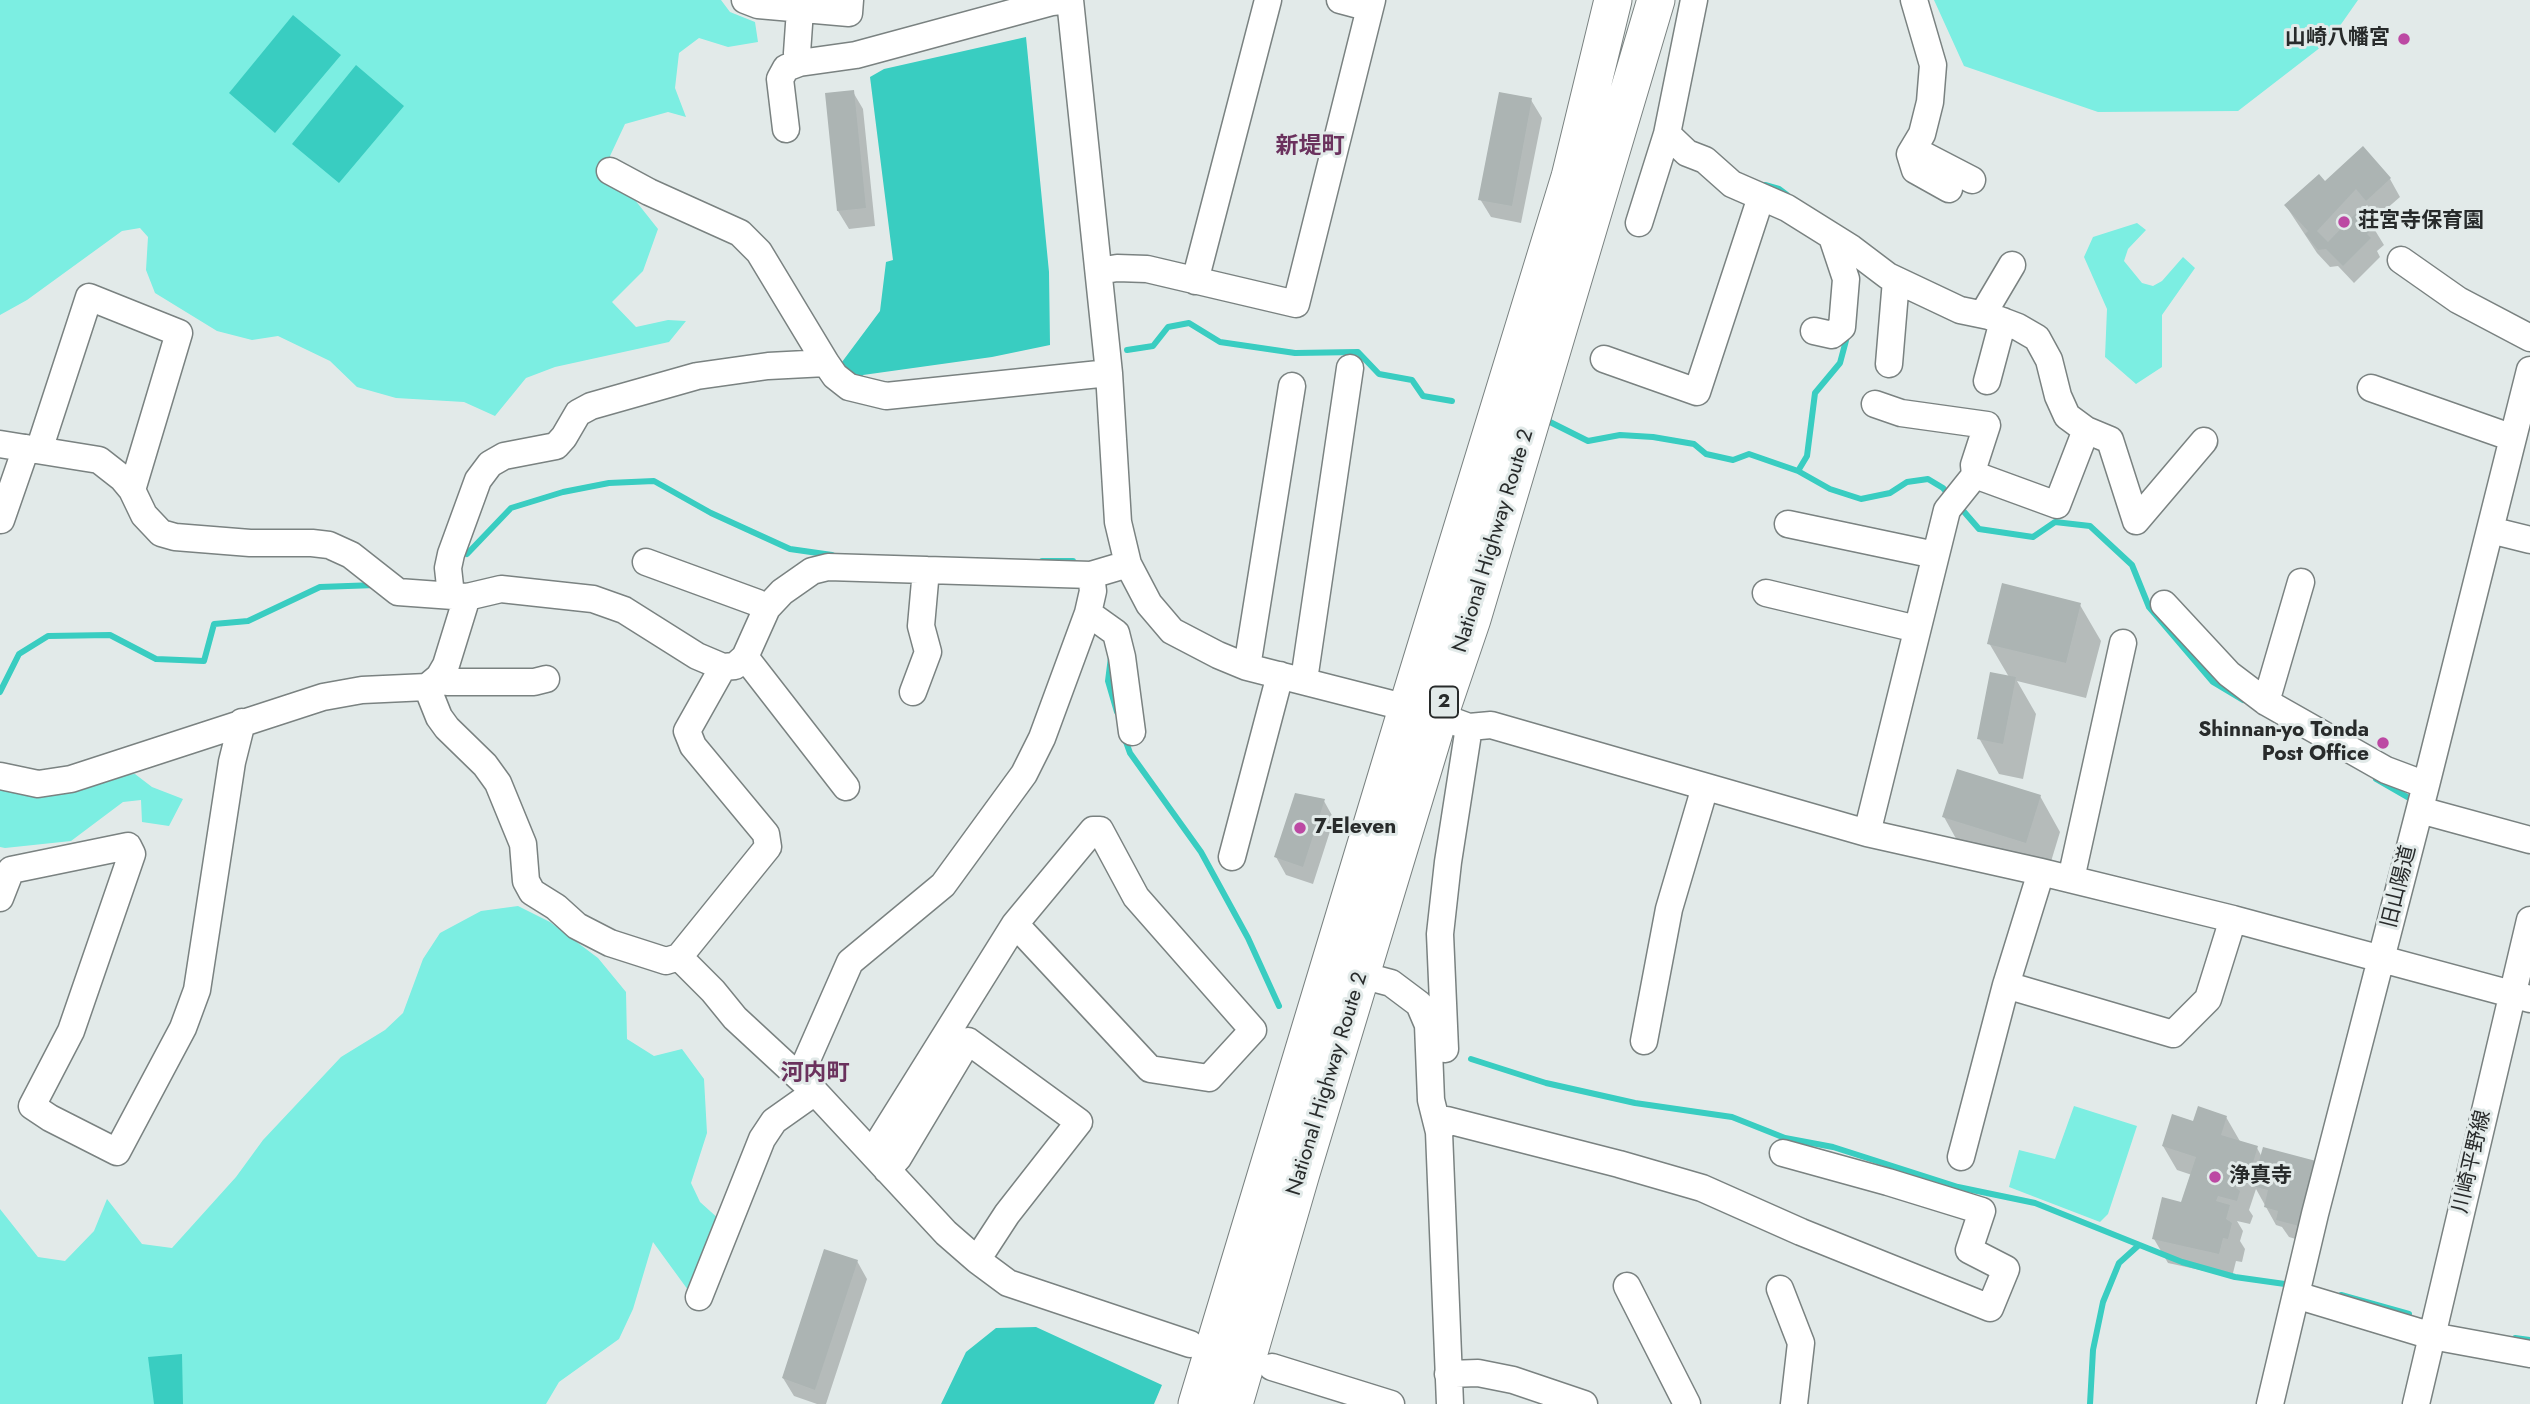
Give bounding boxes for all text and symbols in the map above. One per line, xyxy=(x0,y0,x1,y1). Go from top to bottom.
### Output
place label: 山崎八幡宮 xyxy=(2285,26,2390,52)
marker: 山崎八幡宮 xyxy=(2396,31,2412,47)
district label: 新堤町 xyxy=(1276,133,1344,161)
place label: 荘宮寺保育園 xyxy=(2358,209,2484,235)
marker: 荘宮寺保育園 xyxy=(2336,214,2352,230)
street label: National Highway Route 2 xyxy=(1448,426,1540,656)
road number: 2 xyxy=(1430,687,1458,718)
place label: Shinnan-yo Tonda Post Office xyxy=(2198,718,2369,768)
marker: Shinnan-yo Tonda Post Office xyxy=(2375,735,2391,751)
place label: 7-Eleven xyxy=(1314,815,1396,841)
marker: 7-Eleven xyxy=(1292,820,1308,836)
street label: 旧山陽道 xyxy=(2378,843,2422,931)
street label: National Highway Route 2 xyxy=(1282,969,1374,1199)
district label: 河内町 xyxy=(781,1060,849,1088)
street label: 川崎平野線 xyxy=(2449,1108,2497,1216)
place label: 浄真寺 xyxy=(2229,1164,2292,1190)
marker: 浄真寺 xyxy=(2207,1169,2223,1185)

